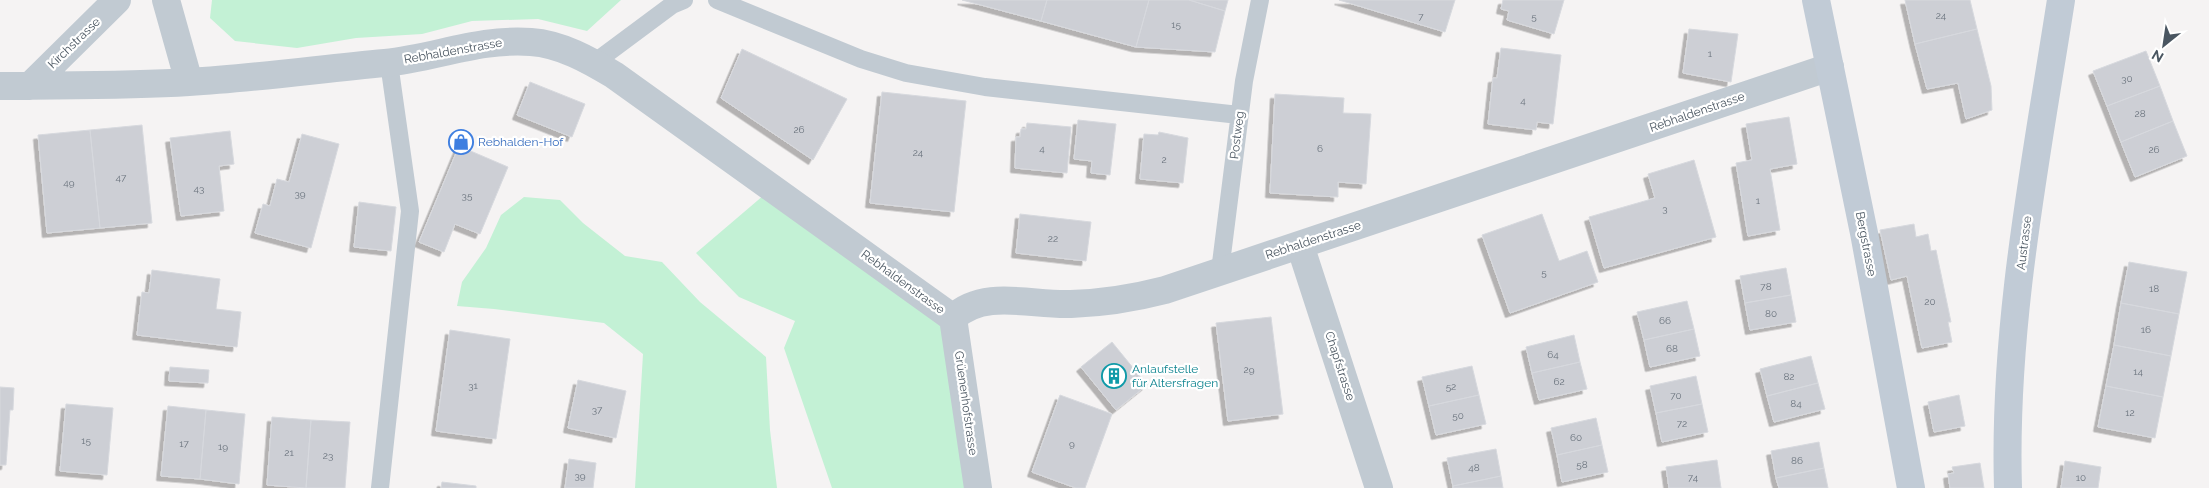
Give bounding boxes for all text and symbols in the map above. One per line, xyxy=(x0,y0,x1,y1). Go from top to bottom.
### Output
house number: 24 xyxy=(1936,10,1947,21)
house number: 7 xyxy=(1418,11,1424,22)
house number: 5 xyxy=(1531,11,1537,22)
street label: Kirchstrasse xyxy=(45,15,103,71)
house number: 15 xyxy=(1171,19,1181,30)
north arrow xyxy=(2139,20,2189,70)
street label: Rebhaldenstrasse xyxy=(403,35,503,67)
text: N xyxy=(2149,47,2166,66)
house number: 1 xyxy=(1708,48,1713,59)
house number: 30 xyxy=(2121,73,2133,84)
street label: Rebhaldenstrasse xyxy=(1648,89,1746,135)
house number: 4 xyxy=(1520,95,1526,106)
house number: 28 xyxy=(2134,108,2146,119)
street label: Postweg xyxy=(1227,110,1247,160)
house number: 26 xyxy=(793,124,805,135)
shop icon: Rebhalden-Hof xyxy=(448,129,474,155)
place label: Rebhalden-Hof xyxy=(478,135,564,149)
house number: 4 xyxy=(1039,143,1045,154)
house number: 6 xyxy=(1317,143,1323,154)
house number: 26 xyxy=(2148,144,2160,155)
house number: 24 xyxy=(913,147,924,158)
house number: 2 xyxy=(1161,154,1167,165)
house number: 47 xyxy=(116,172,127,183)
house number: 49 xyxy=(63,177,75,188)
house number: 43 xyxy=(194,183,204,194)
house number: 39 xyxy=(294,188,306,199)
house number: 35 xyxy=(462,190,473,201)
house number: 1 xyxy=(1756,195,1761,206)
house number: 3 xyxy=(1662,203,1668,214)
street label: Bergstrasse xyxy=(1853,210,1879,278)
street label: Austrasse xyxy=(2014,215,2034,271)
street label: Rebhaldenstrasse xyxy=(1263,218,1363,262)
house number: 22 xyxy=(1048,233,1058,244)
street label: Rebhaldenstrasse xyxy=(859,247,947,317)
house number: 5 xyxy=(1541,267,1547,278)
house number: 78 xyxy=(1760,281,1772,292)
house number: 18 xyxy=(2149,283,2159,294)
house number: 20 xyxy=(1924,296,1936,307)
house number: 80 xyxy=(1765,308,1777,319)
house number: 66 xyxy=(1659,315,1671,326)
house number: 16 xyxy=(2141,324,2151,335)
street label: Chapfstrasse xyxy=(1322,329,1358,403)
house number: 68 xyxy=(1666,343,1678,354)
house number: 64 xyxy=(1547,349,1559,360)
street label: Grüenenhofstrasse xyxy=(952,350,980,456)
place label: Anlaufstelle für Altersfragen xyxy=(1132,362,1218,390)
building icon: Anlaufstelle für Altersfragen xyxy=(1101,363,1127,389)
house number: 29 xyxy=(1243,364,1255,375)
house number: 14 xyxy=(2133,366,2143,377)
house number: 82 xyxy=(1783,371,1795,382)
house number: 62 xyxy=(1553,376,1565,387)
house number: 31 xyxy=(468,380,479,391)
house number: 52 xyxy=(1446,381,1456,392)
house number: 70 xyxy=(1670,390,1682,401)
house number: 84 xyxy=(1790,398,1802,409)
house number: 37 xyxy=(592,404,603,415)
house number: 12 xyxy=(2125,407,2135,418)
house number: 50 xyxy=(1452,410,1464,421)
house number: 72 xyxy=(1677,418,1687,429)
house number: 60 xyxy=(1570,432,1582,443)
house number: 15 xyxy=(81,435,91,446)
house number: 17 xyxy=(179,438,189,449)
house number: 9 xyxy=(1069,438,1075,449)
house number: 19 xyxy=(218,441,228,452)
house number: 21 xyxy=(284,447,294,458)
house number: 23 xyxy=(323,450,333,461)
house number: 86 xyxy=(1791,455,1803,466)
house number: 58 xyxy=(1576,459,1588,470)
house number: 48 xyxy=(1468,462,1480,473)
house number: 39 xyxy=(574,470,586,481)
house number: 74 xyxy=(1688,472,1699,483)
house number: 10 xyxy=(2076,472,2086,483)

